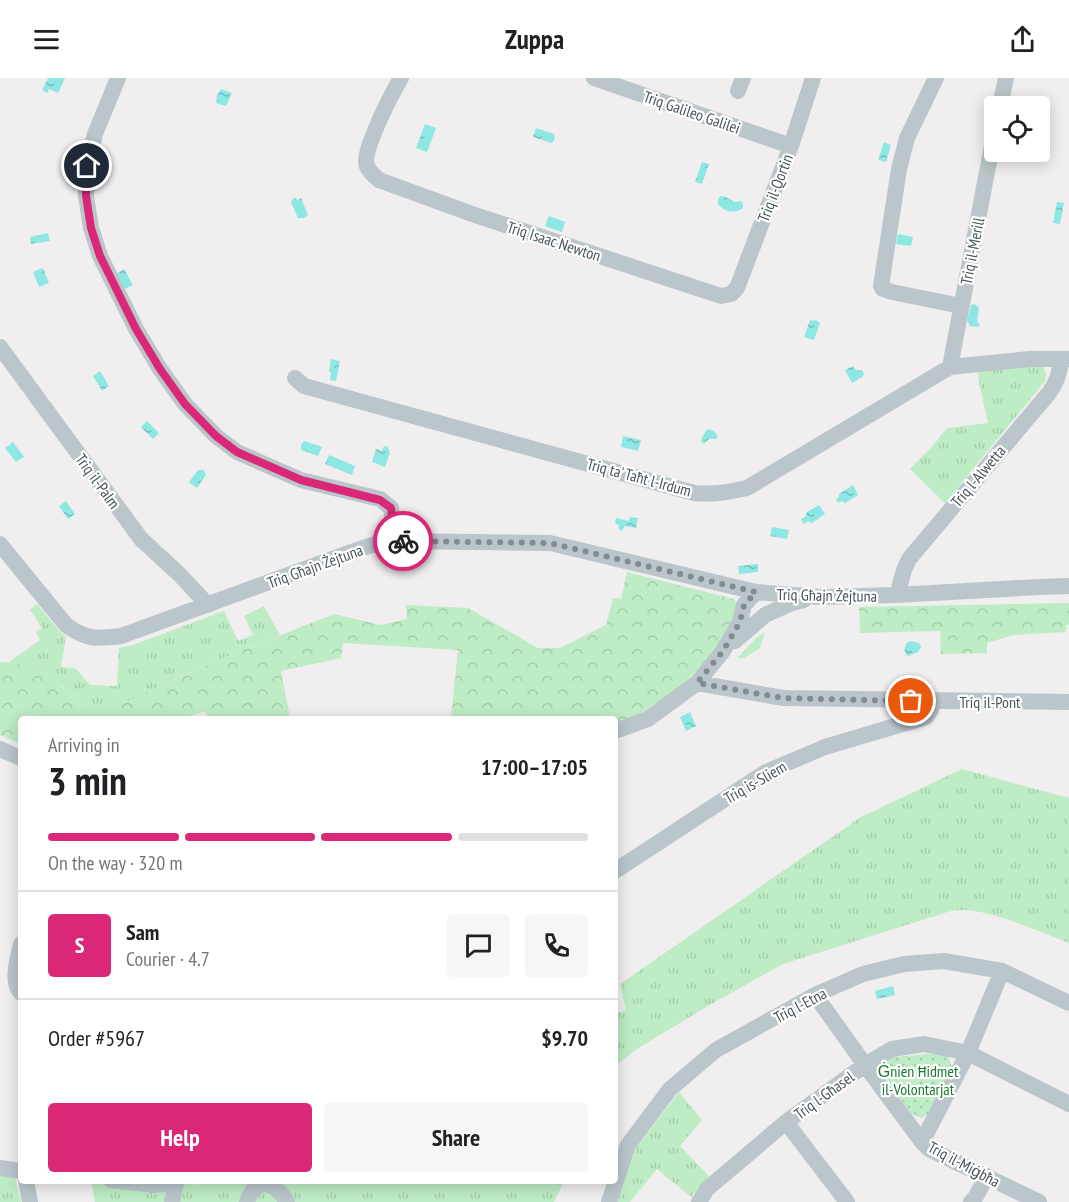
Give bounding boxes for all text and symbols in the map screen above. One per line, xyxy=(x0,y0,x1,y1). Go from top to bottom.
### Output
text: Zuppa xyxy=(505,22,564,56)
icon: menu xyxy=(30,23,63,56)
icon: share xyxy=(1006,23,1039,56)
street label: Triq Galileo Galilei xyxy=(641,86,743,138)
map controls xyxy=(984,96,1050,162)
button: locate xyxy=(984,96,1050,162)
pin xyxy=(61,140,112,191)
icon: home xyxy=(70,149,103,182)
street label: Triq il-Qortin xyxy=(753,151,797,225)
street label: Triq il-Merill xyxy=(956,215,988,286)
street label: Triq Isaac Newton xyxy=(505,216,603,266)
street label: Triq l-Alwetta xyxy=(946,441,1010,511)
street label: Triq il-Palm xyxy=(71,450,125,512)
street label: Triq ta' Taħt l-Irdum xyxy=(585,453,693,501)
courier xyxy=(373,511,433,571)
icon: bike xyxy=(387,525,420,558)
street label: Triq Għajn Żejtuna xyxy=(265,539,365,593)
street label: Triq Għajn Żejtuna xyxy=(777,584,877,606)
pin xyxy=(885,675,936,726)
icon: bag xyxy=(894,684,927,717)
street label: Triq il-Pont xyxy=(960,692,1021,712)
text: Arriving in xyxy=(48,732,120,758)
text: 17:00–17:05 xyxy=(481,753,588,781)
text: 3 min xyxy=(48,755,127,806)
street label: Triq is-Sliem xyxy=(720,756,790,808)
text: On the way · 320 m xyxy=(48,850,183,876)
button: chat xyxy=(447,914,510,977)
button: phone xyxy=(525,914,588,977)
text: Sam xyxy=(126,918,159,946)
text: S xyxy=(75,931,84,959)
text: Courier · 4.7 xyxy=(126,946,210,972)
street label: Triq l-Etna xyxy=(770,983,830,1027)
text: Order #5967 xyxy=(48,1024,145,1052)
text: $9.70 xyxy=(541,1024,588,1052)
park label: Ġnien Ħidmet il-Volontarjat xyxy=(878,1061,959,1099)
street label: Triq l-Għasel xyxy=(790,1066,858,1123)
button: Help xyxy=(48,1103,312,1172)
button: Share xyxy=(324,1103,588,1172)
street label: Triq il-Miġbħa xyxy=(925,1137,1003,1191)

